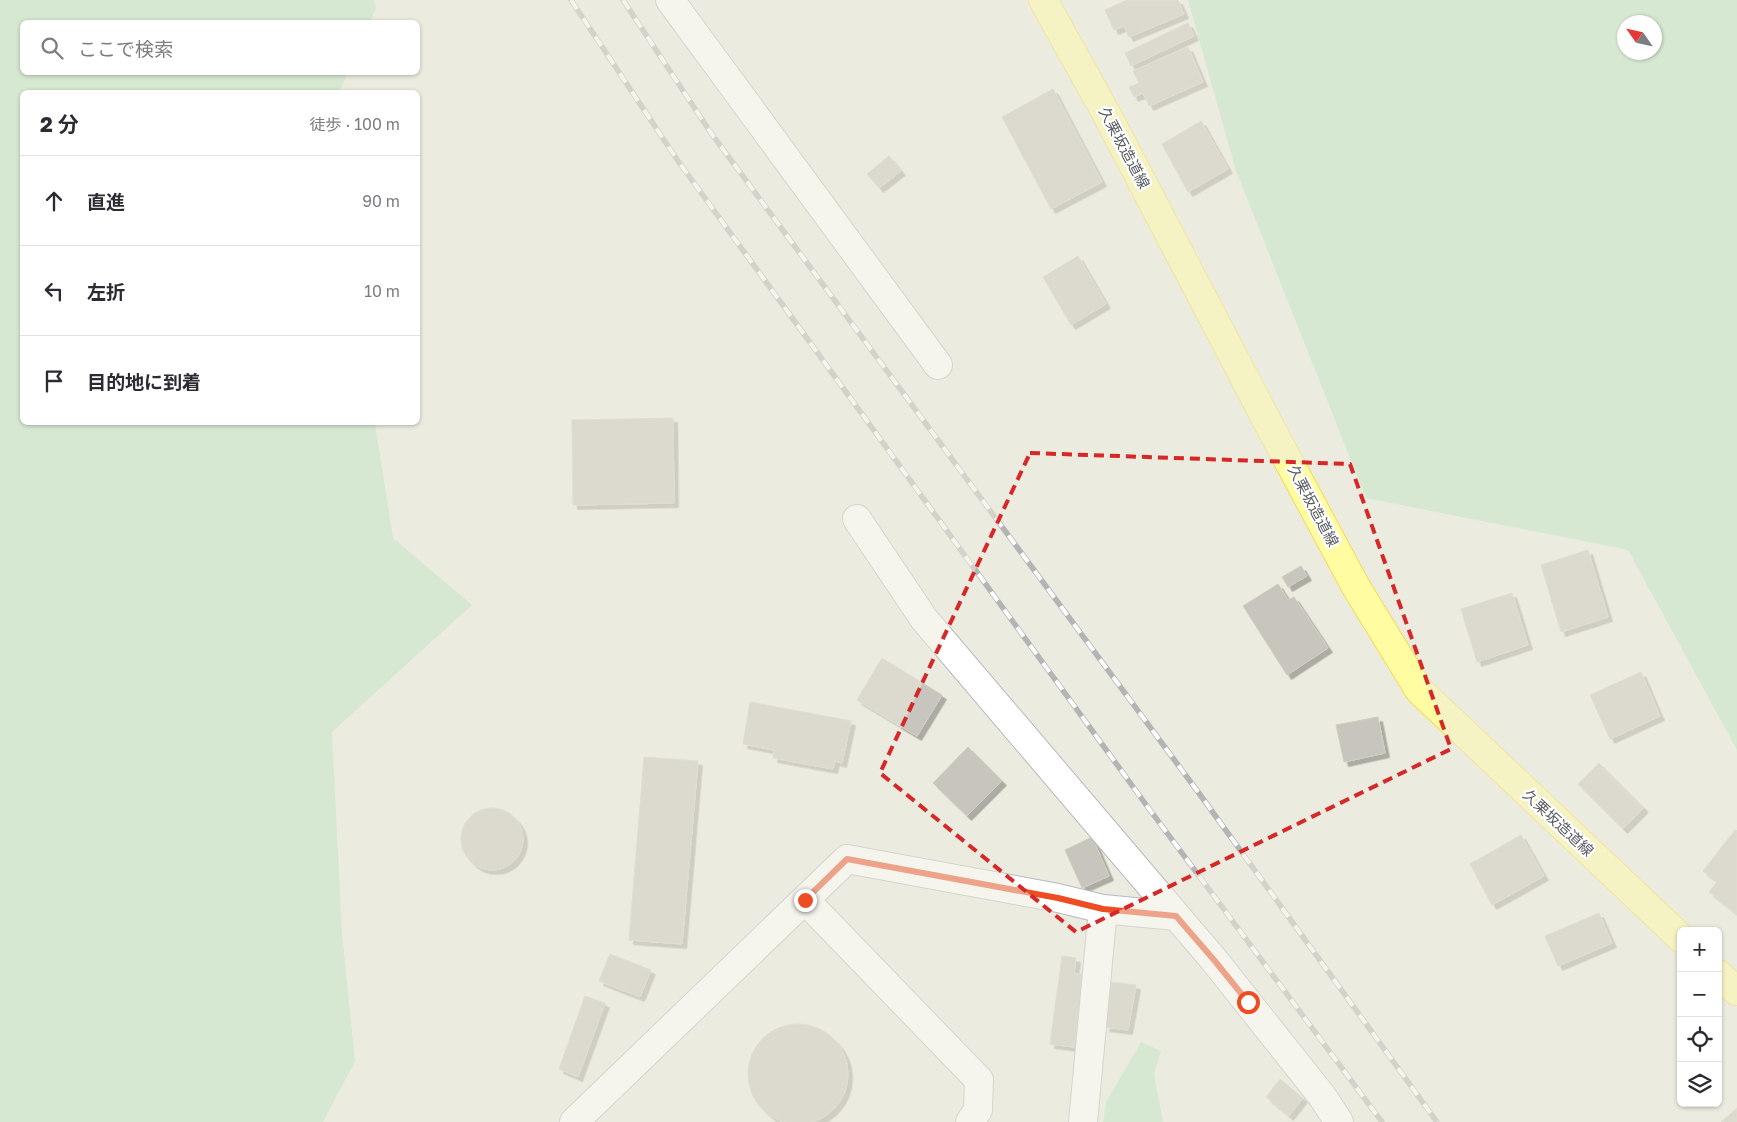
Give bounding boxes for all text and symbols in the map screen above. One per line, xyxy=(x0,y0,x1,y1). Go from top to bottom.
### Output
north arrow xyxy=(1617,15,1662,60)
search box xyxy=(20,20,420,75)
icon: search xyxy=(38,34,66,62)
text: ここで検索 xyxy=(78,37,173,60)
street label: 久栗坂造道線 xyxy=(1096,104,1154,191)
text: 2 分 xyxy=(40,111,79,137)
text: 徒歩 · 100 m xyxy=(309,114,400,134)
icon: ahead xyxy=(40,187,68,215)
text: 直進 xyxy=(87,190,125,213)
text: 90 m xyxy=(362,191,400,211)
icon: left xyxy=(40,277,68,305)
text: 左折 xyxy=(87,280,125,303)
text: 10 m xyxy=(364,281,400,301)
icon: arrive xyxy=(40,367,68,395)
text: 目的地に到着 xyxy=(87,370,201,393)
street label: 久栗坂造道線 xyxy=(1285,462,1343,549)
street label: 久栗坂造道線 xyxy=(1520,785,1598,860)
route end xyxy=(794,889,817,912)
map controls xyxy=(1677,927,1722,1107)
button: + xyxy=(1677,927,1722,972)
button: − xyxy=(1677,972,1722,1017)
route start xyxy=(1237,991,1260,1014)
button: locate xyxy=(1677,1017,1722,1062)
button: layers xyxy=(1677,1062,1722,1107)

